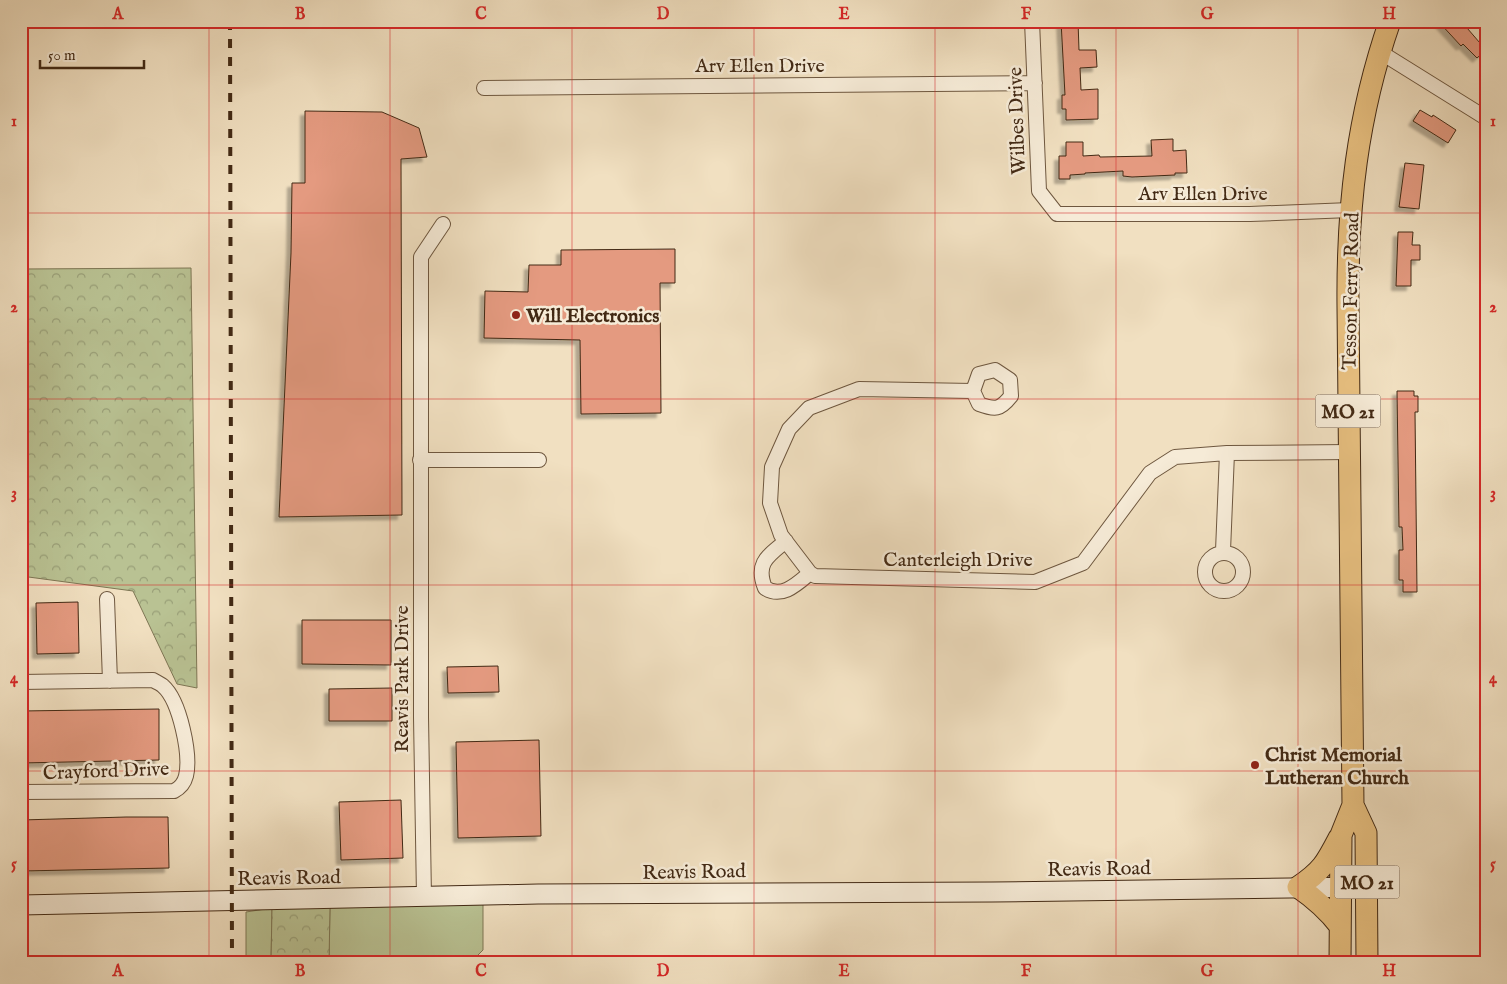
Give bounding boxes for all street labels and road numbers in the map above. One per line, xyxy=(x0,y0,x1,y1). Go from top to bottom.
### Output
street label: Arv Ellen Drive xyxy=(694,54,825,79)
street label: Wilbes Drive xyxy=(1003,67,1032,175)
street label: Arv Ellen Drive xyxy=(1137,182,1268,207)
street label: Tesson Ferry Road xyxy=(1338,212,1365,370)
road number: MO 21 xyxy=(1316,394,1380,428)
street label: Canterleigh Drive xyxy=(883,548,1033,573)
street label: Reavis Park Drive xyxy=(390,605,415,753)
street label: Crayford Drive xyxy=(42,757,170,786)
street label: Reavis Road xyxy=(1047,856,1151,883)
street label: Reavis Road xyxy=(642,859,746,886)
street label: Reavis Road xyxy=(237,865,341,892)
road number: MO 21 xyxy=(1334,866,1400,899)

